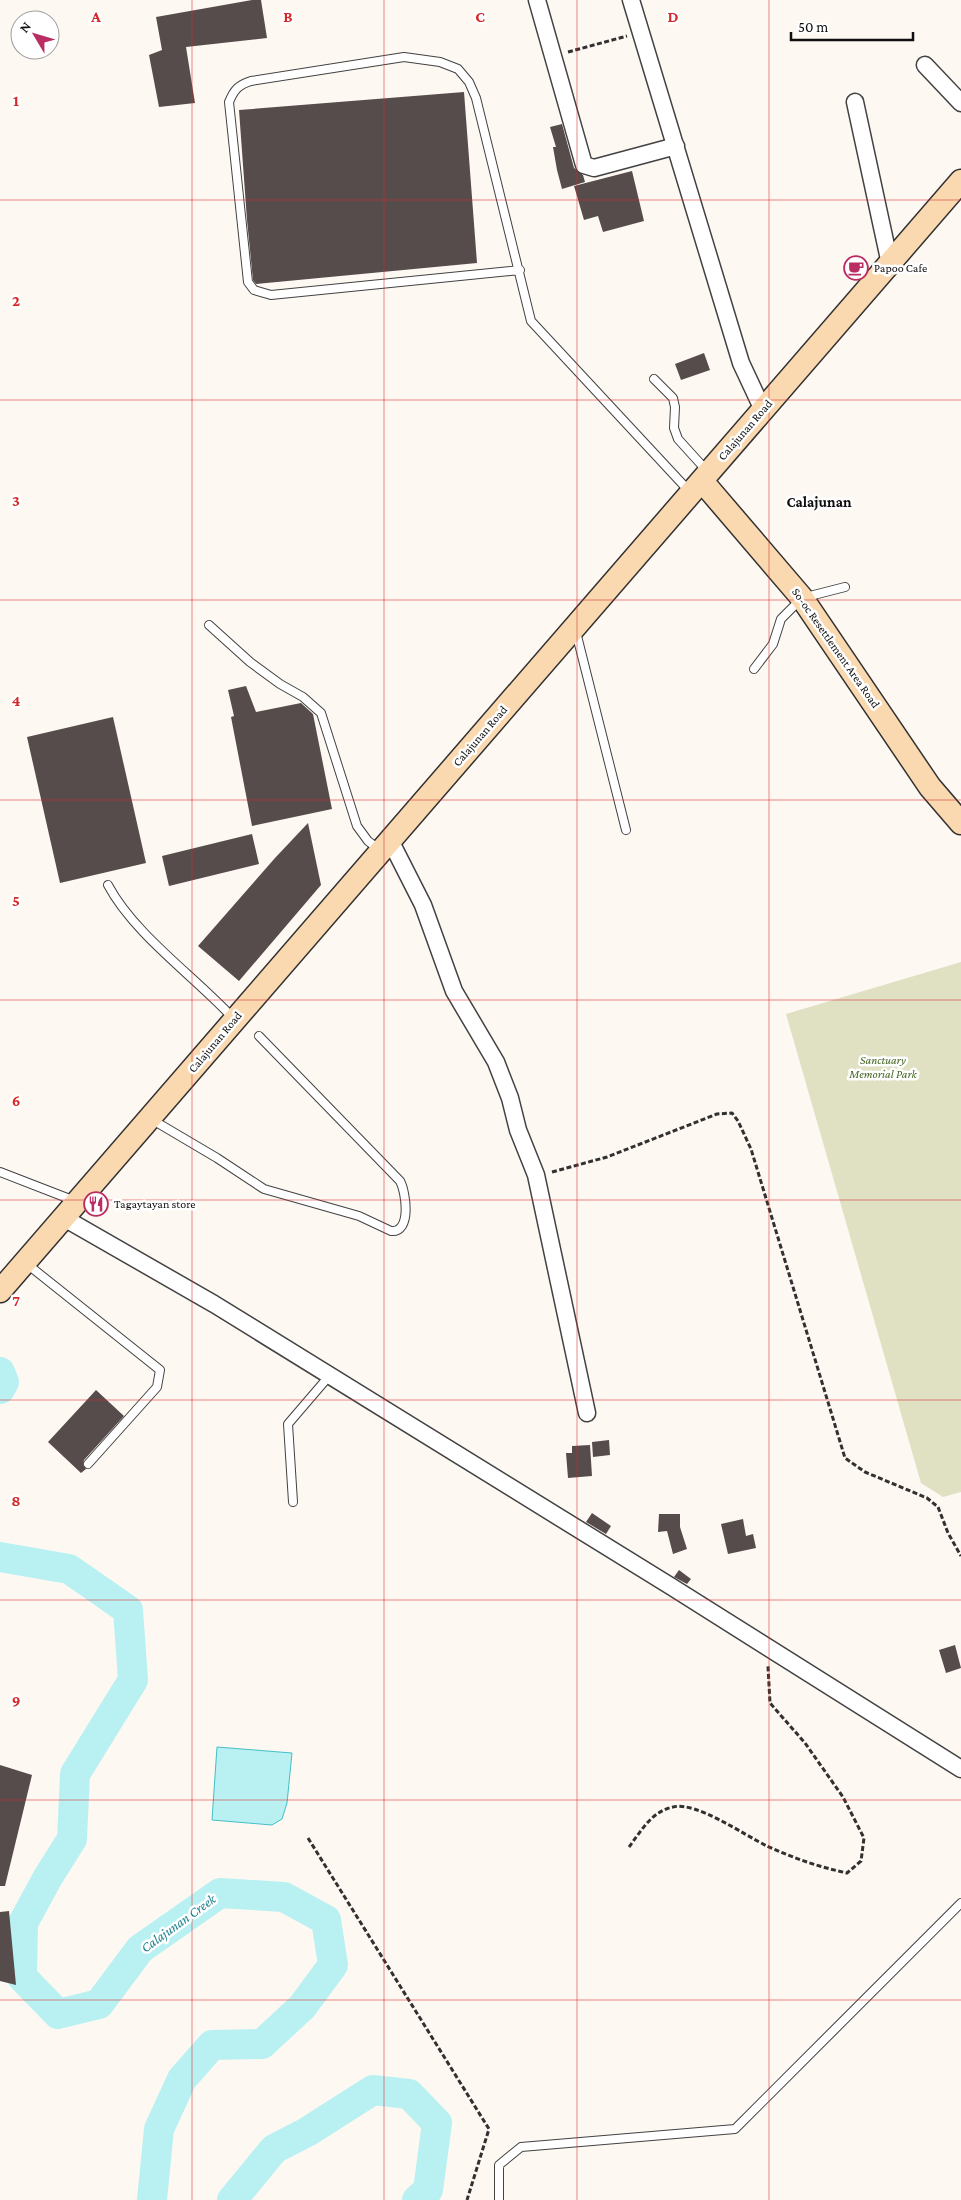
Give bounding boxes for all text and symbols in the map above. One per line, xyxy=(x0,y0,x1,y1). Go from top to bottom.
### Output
text: A xyxy=(90,8,101,25)
text: B xyxy=(283,8,293,25)
text: C xyxy=(475,8,485,25)
text: D xyxy=(667,8,679,25)
north arrow xyxy=(10,10,60,60)
scale bar xyxy=(791,10,914,42)
text: N xyxy=(16,18,34,36)
text: 50 m xyxy=(798,19,828,35)
text: 1 xyxy=(13,92,19,109)
cafe icon: Papoo Cafe xyxy=(843,255,869,281)
place label: Papoo Cafe xyxy=(874,261,927,275)
text: 2 xyxy=(12,292,20,309)
street label: Calajunan Road xyxy=(715,396,776,463)
text: 3 xyxy=(12,492,20,509)
district label: Calajunan xyxy=(786,494,852,511)
street label: So-oc Resettlement Area Road xyxy=(789,585,883,711)
text: 4 xyxy=(12,692,21,709)
street label: Calajunan Road xyxy=(450,702,511,769)
text: 5 xyxy=(12,892,20,909)
street label: Calajunan Road xyxy=(185,1008,245,1075)
park label: Sanctuary Memorial Park xyxy=(848,1053,917,1081)
text: 6 xyxy=(12,1092,20,1109)
restaurant icon: Tagaytayan store xyxy=(83,1191,109,1217)
place label: Tagaytayan store xyxy=(114,1197,195,1211)
text: 7 xyxy=(12,1292,20,1309)
text: 8 xyxy=(11,1492,21,1509)
text: 9 xyxy=(12,1692,20,1709)
water label: Calajunan Creek xyxy=(138,1890,220,1956)

